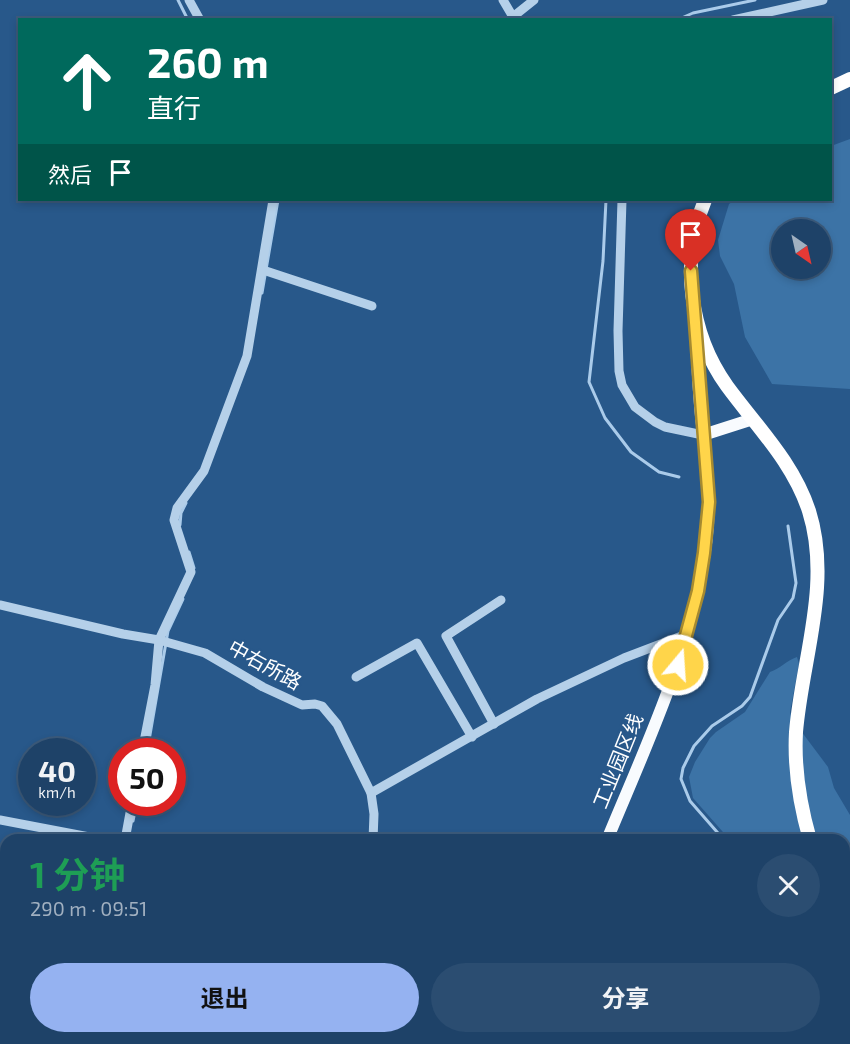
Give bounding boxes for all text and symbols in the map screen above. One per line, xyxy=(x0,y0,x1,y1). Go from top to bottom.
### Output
text: 260 m xyxy=(147,36,269,86)
icon: ahead xyxy=(48,42,126,120)
text: 直行 xyxy=(147,91,201,123)
icon: arrive xyxy=(104,156,137,189)
text: 然后 xyxy=(48,161,92,187)
pin xyxy=(665,209,716,271)
icon: arrive xyxy=(674,218,707,251)
north arrow xyxy=(771,219,831,279)
map controls xyxy=(771,219,831,279)
position arrow xyxy=(646,633,710,697)
street label: 中右所路 xyxy=(225,634,306,694)
street label: 工业园区线 xyxy=(587,710,647,811)
speed limit sign: 50 xyxy=(108,738,186,816)
text: 40 xyxy=(38,752,76,788)
text: km/h xyxy=(38,783,76,801)
text: 1 分钟 xyxy=(30,852,125,895)
button: close xyxy=(757,854,820,917)
text: 290 m · 09:51 xyxy=(30,896,147,920)
button: 退出 xyxy=(30,963,419,1032)
button: 分享 xyxy=(431,963,820,1032)

